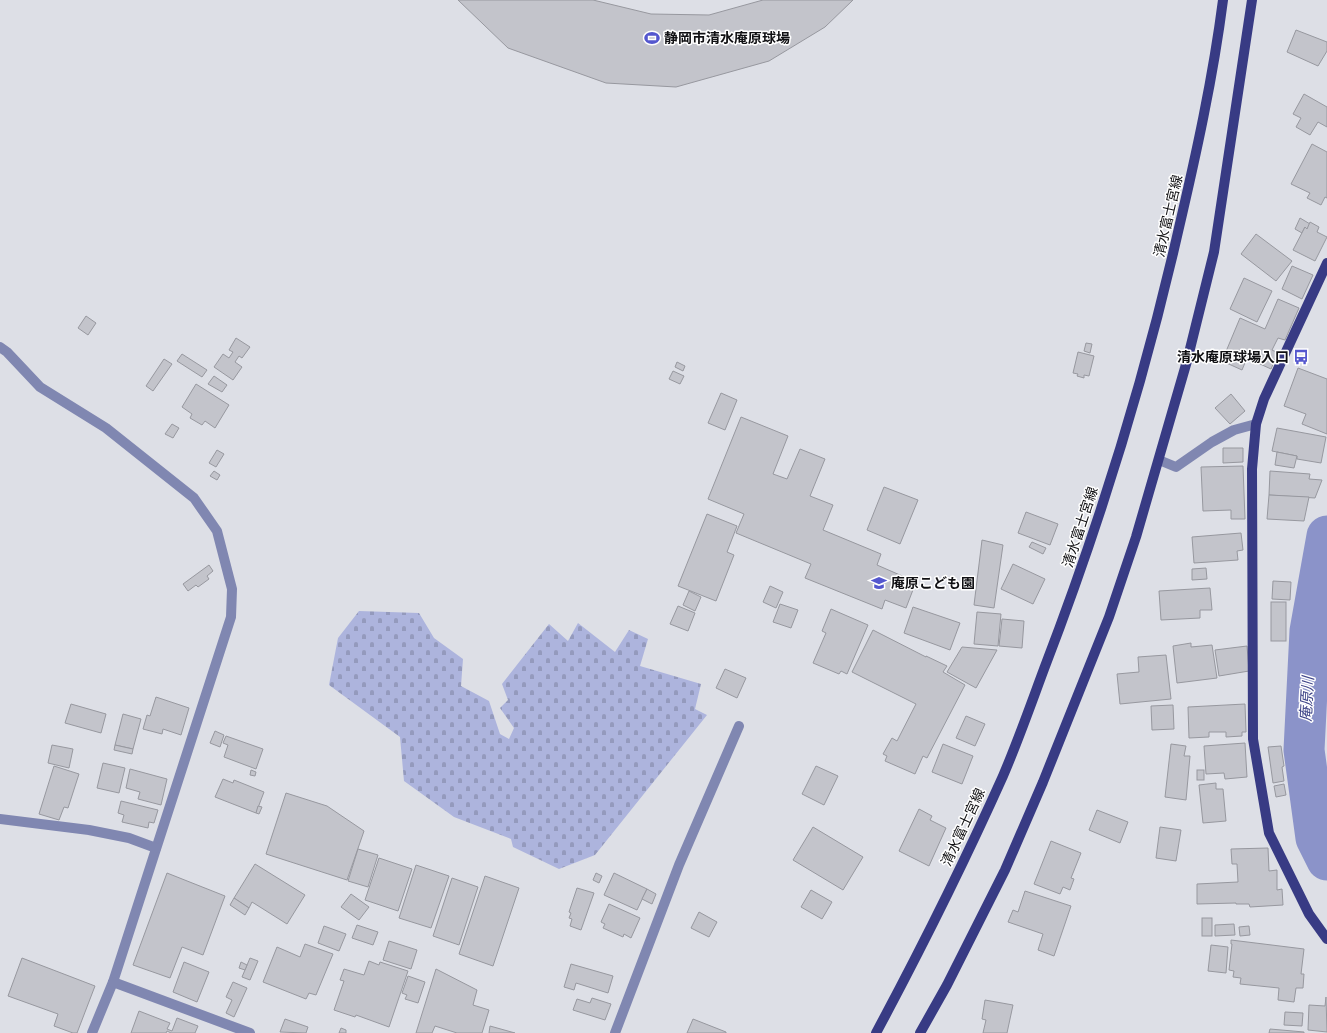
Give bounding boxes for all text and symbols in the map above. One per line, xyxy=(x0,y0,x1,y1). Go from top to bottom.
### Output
sports icon: 静岡市清水庵原球場 xyxy=(643,29,661,47)
place label: 静岡市清水庵原球場 xyxy=(664,29,790,46)
street label: 清水富士宮線 xyxy=(1150,173,1185,259)
place label: 清水庵原球場入口 xyxy=(1177,348,1289,365)
bus stop icon: 清水庵原球場入口 xyxy=(1292,348,1310,366)
street label: 清水富士宮線 xyxy=(1058,484,1101,569)
school or university icon: 庵原こども園 xyxy=(870,574,888,592)
place label: 庵原こども園 xyxy=(891,574,975,591)
water label: 庵原川 xyxy=(1296,674,1316,722)
street label: 清水富士宮線 xyxy=(937,785,988,868)

